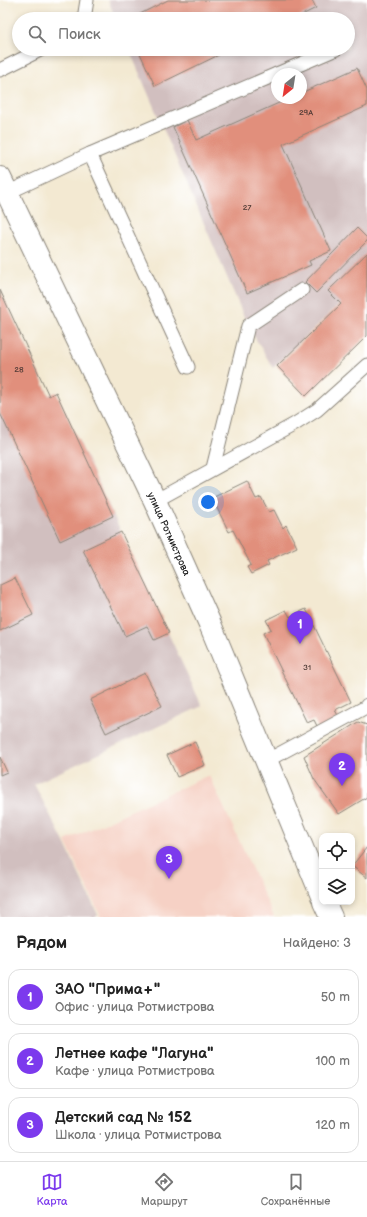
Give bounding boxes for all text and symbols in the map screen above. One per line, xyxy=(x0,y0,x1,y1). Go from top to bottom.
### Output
search box xyxy=(12,12,355,56)
icon: search xyxy=(26,23,48,45)
text: Поиск xyxy=(58,25,101,44)
north arrow xyxy=(271,68,307,104)
house number: 29А xyxy=(299,108,313,117)
house number: 27 xyxy=(243,203,251,212)
house number: 28 xyxy=(14,365,24,374)
street label: улица Ротмистрова xyxy=(145,490,193,578)
your location xyxy=(198,492,218,512)
pin: 1 xyxy=(287,611,313,644)
house number: 31 xyxy=(303,663,311,672)
pin: 2 xyxy=(329,753,355,786)
map controls xyxy=(319,833,355,905)
button: locate xyxy=(319,833,355,869)
pin: 3 xyxy=(156,846,182,879)
button: layers xyxy=(319,869,355,905)
text: Рядом xyxy=(16,933,67,953)
text: Найдено: 3 xyxy=(283,935,351,951)
text: ЗАО "Прима+" xyxy=(55,980,160,999)
text: 1 xyxy=(27,989,33,1005)
text: 50 m xyxy=(321,989,350,1005)
text: Офис · улица Ротмистрова xyxy=(55,999,214,1015)
text: Летнее кафе "Лагуна" xyxy=(55,1044,213,1063)
text: 2 xyxy=(26,1053,34,1069)
text: 100 m xyxy=(315,1053,350,1069)
text: Кафе · улица Ротмистрова xyxy=(55,1063,215,1079)
text: Детский сад № 152 xyxy=(55,1108,192,1127)
text: 3 xyxy=(26,1117,34,1133)
text: 120 m xyxy=(315,1117,350,1133)
text: Школа · улица Ротмистрова xyxy=(55,1127,222,1143)
tab: Карта xyxy=(37,1171,68,1208)
tab: Маршрут xyxy=(141,1171,188,1208)
tab: Сохранённые xyxy=(261,1171,330,1208)

